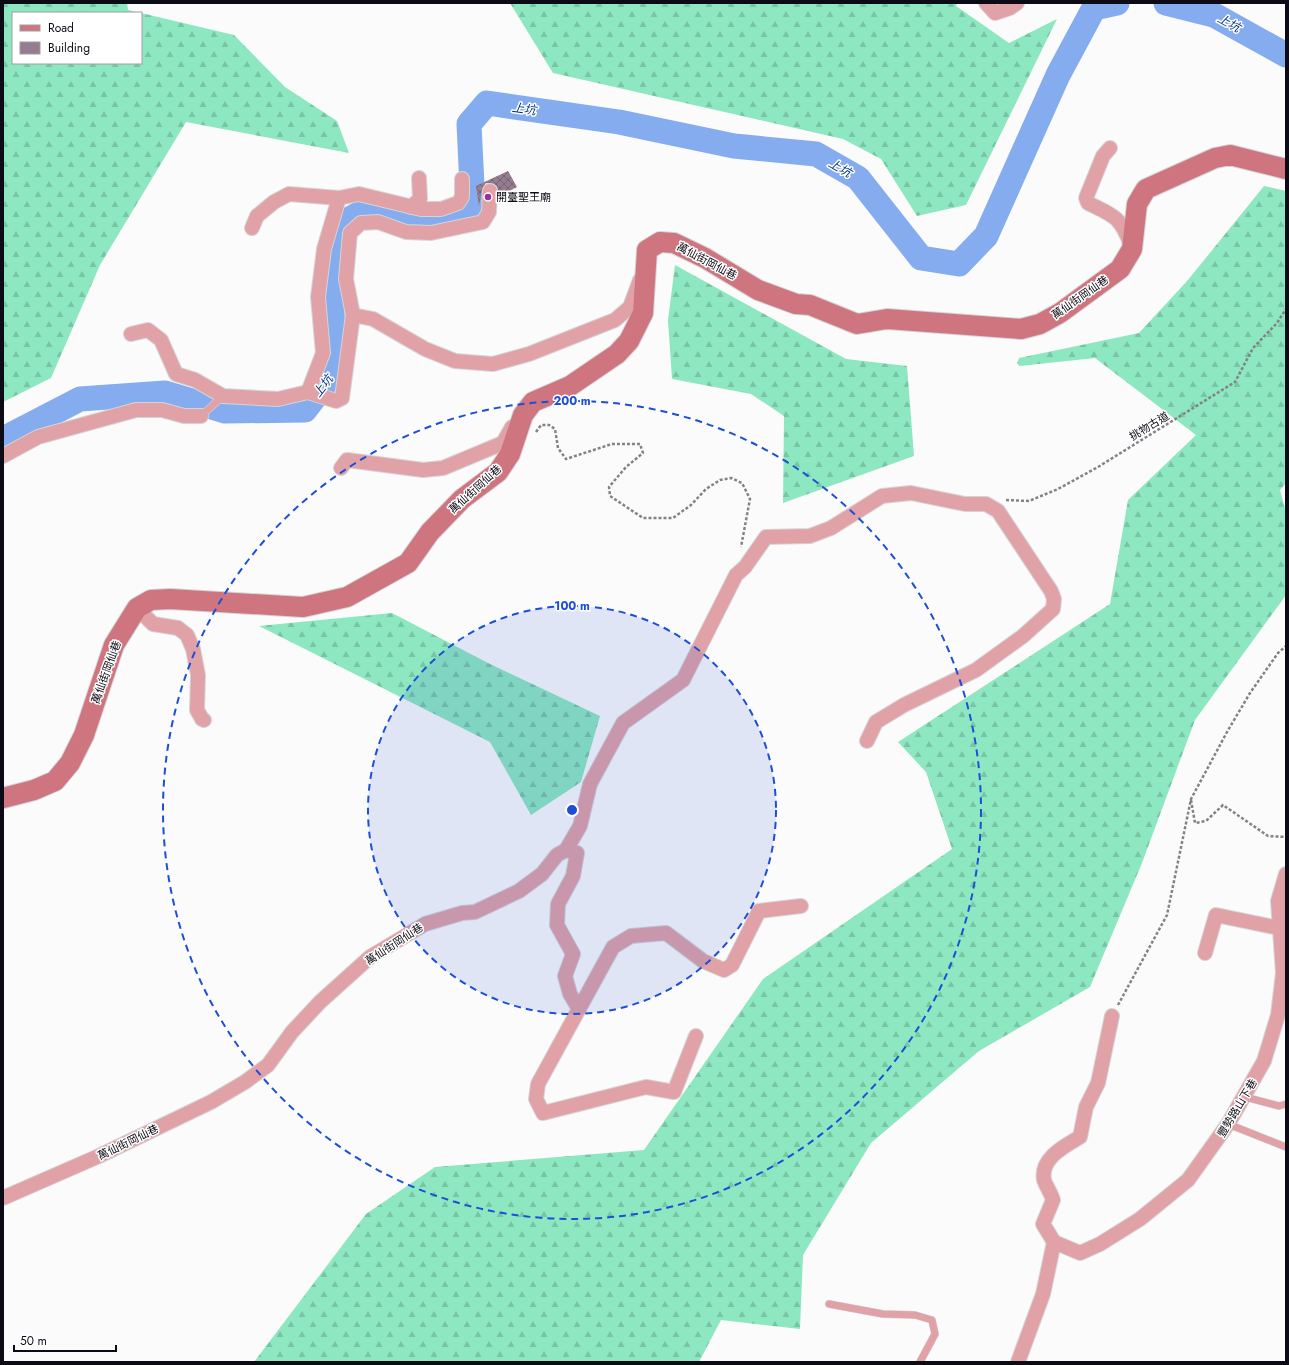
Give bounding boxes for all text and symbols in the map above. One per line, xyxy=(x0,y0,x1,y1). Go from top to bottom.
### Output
water label: 上坑 xyxy=(1214,9,1246,38)
legend xyxy=(12,12,142,64)
text: Road xyxy=(48,19,74,37)
text: Building xyxy=(48,39,90,57)
water label: 上坑 xyxy=(511,98,539,120)
water label: 上坑 xyxy=(825,154,857,183)
place label: 開臺聖王廟 xyxy=(496,189,551,205)
marker: 開臺聖王廟 xyxy=(483,192,493,202)
street label: 萬仙街岡仙巷 xyxy=(674,238,740,284)
street label: 萬仙街岡仙巷 xyxy=(1048,272,1112,322)
water label: 上坑 xyxy=(309,369,339,401)
text: 200 m xyxy=(553,392,591,410)
street label: 挑物古道 xyxy=(1126,408,1172,444)
street label: 萬仙街岡仙巷 xyxy=(445,461,505,517)
text: 100 m xyxy=(554,597,590,615)
street label: 萬仙街岡仙巷 xyxy=(87,638,125,706)
centre of rings xyxy=(565,803,579,817)
street label: 萬仙街岡仙巷 xyxy=(362,919,426,969)
street label: 豐勢路山下巷 xyxy=(1213,1076,1261,1140)
street label: 萬仙街岡仙巷 xyxy=(95,1120,161,1164)
scale bar xyxy=(14,1327,116,1353)
text: 50 m xyxy=(20,1332,47,1350)

